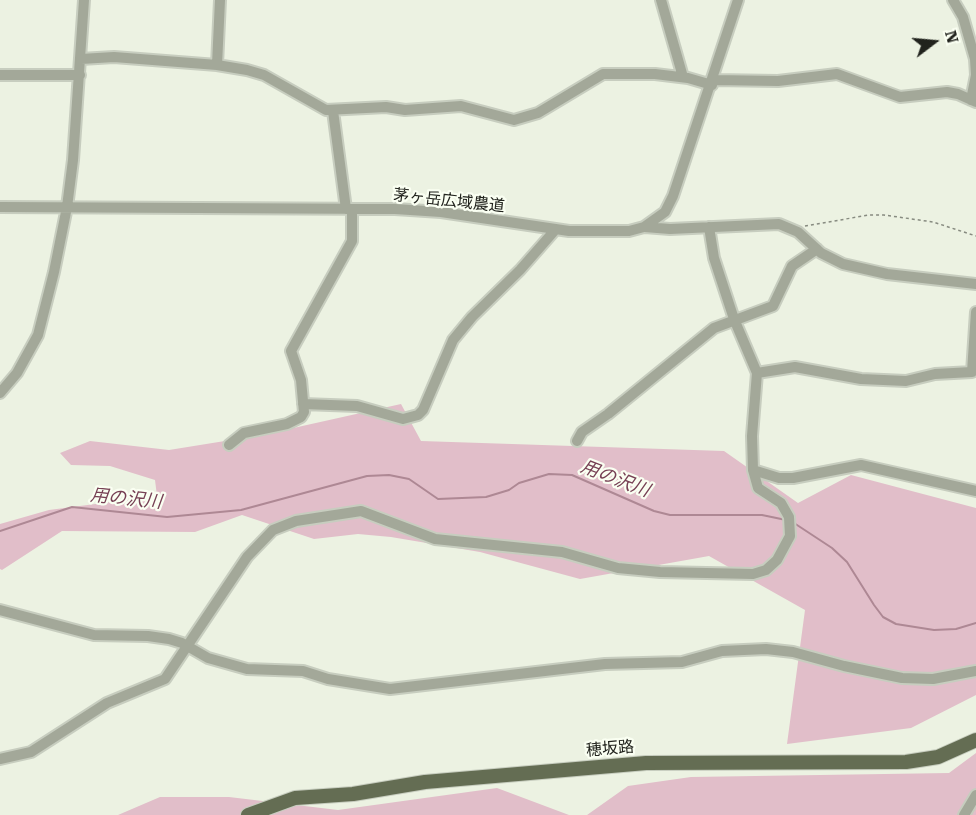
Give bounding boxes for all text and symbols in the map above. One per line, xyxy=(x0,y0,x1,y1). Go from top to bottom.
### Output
north arrow xyxy=(904,12,964,72)
text: N xyxy=(941,28,963,45)
street label: 茅ヶ岳広域農道 xyxy=(392,186,506,216)
water label: 用の沢川 xyxy=(578,456,652,502)
water label: 用の沢川 xyxy=(89,484,163,514)
street label: 穂坂路 xyxy=(585,737,635,761)

